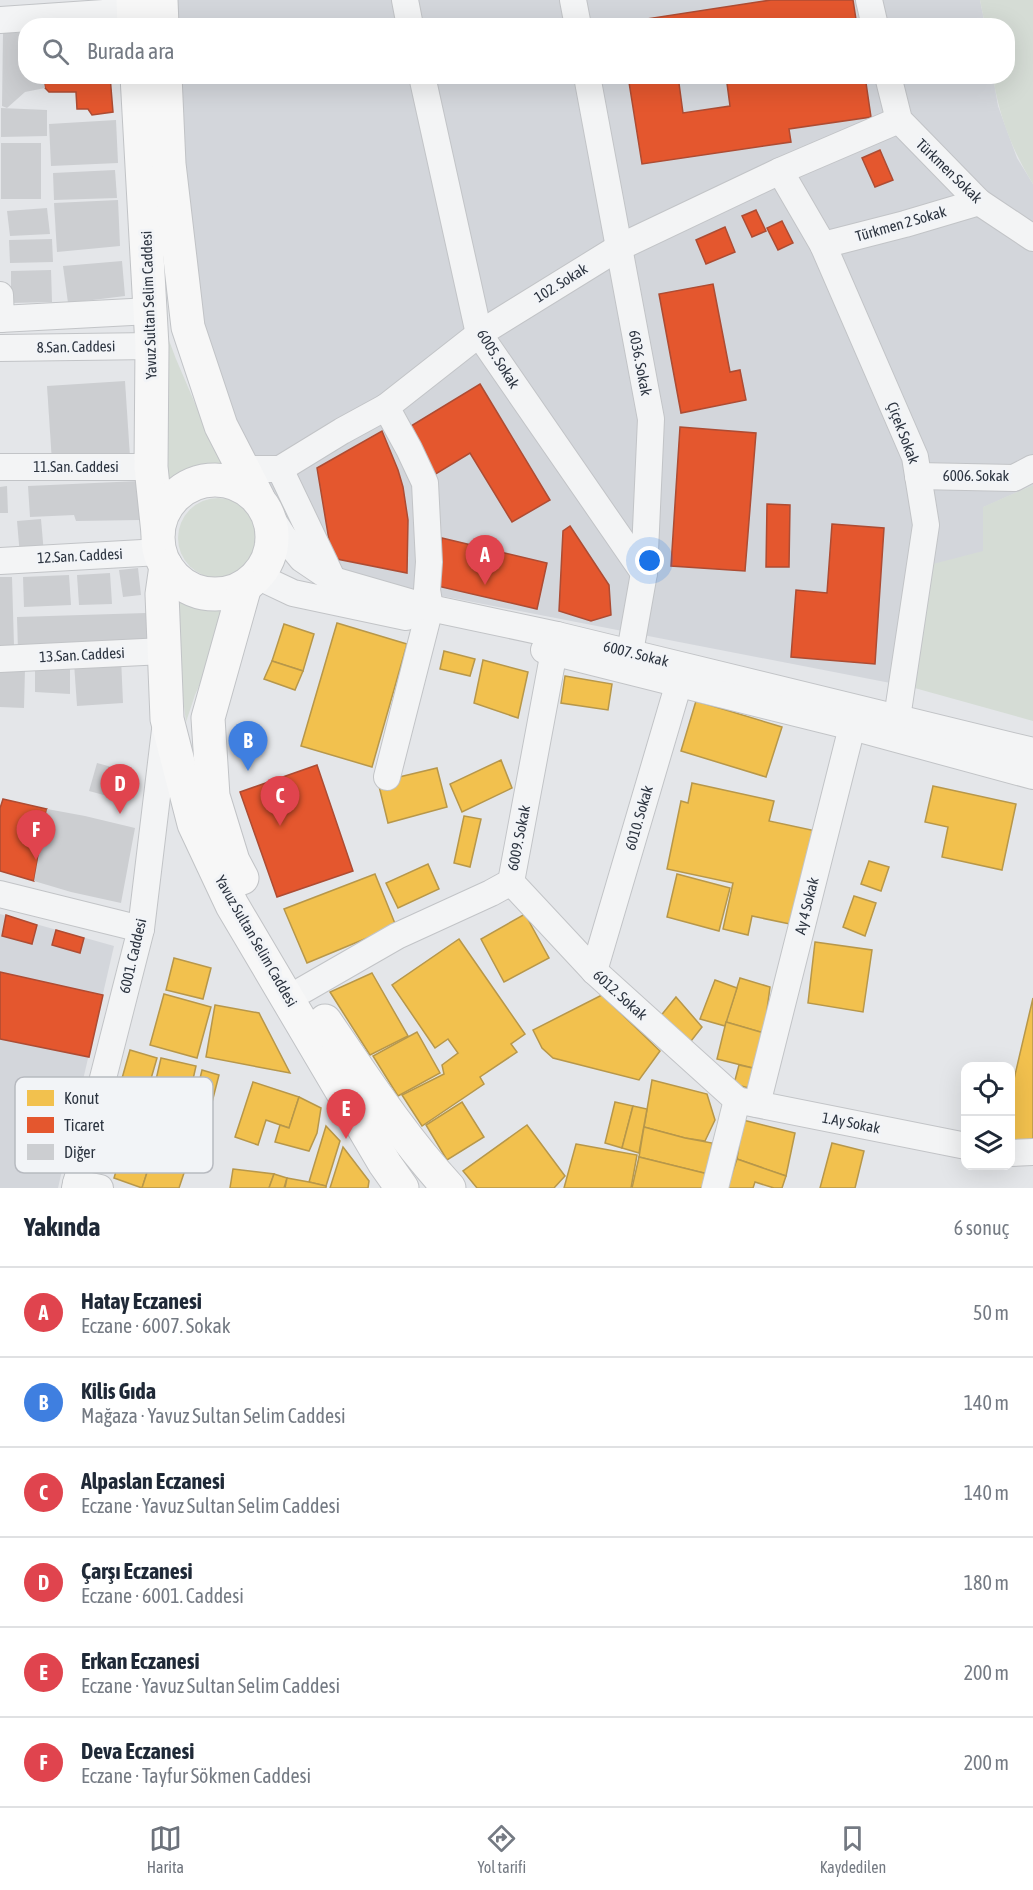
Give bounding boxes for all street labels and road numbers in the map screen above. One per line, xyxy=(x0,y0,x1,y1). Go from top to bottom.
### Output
street label: Türkmen Sokak xyxy=(913,135,986,206)
street label: Türkmen 2 Sokak xyxy=(853,202,949,245)
street label: Yavuz Sultan Selim Caddesi xyxy=(137,230,160,380)
street label: 102. Sokak xyxy=(531,259,591,306)
street label: 6005. Sokak xyxy=(474,326,523,392)
street label: 6036. Sokak xyxy=(626,329,655,398)
street label: 8.San. Caddesi xyxy=(37,337,115,356)
street label: Çiçek Sokak xyxy=(884,400,923,466)
street label: 11.San. Caddesi xyxy=(33,458,119,475)
street label: 6006. Sokak xyxy=(943,467,1010,484)
street label: 12.San. Caddesi xyxy=(37,545,123,566)
street label: 6007. Sokak xyxy=(602,637,671,670)
street label: 13.San. Caddesi xyxy=(39,644,125,665)
street label: 6010. Sokak xyxy=(621,783,656,852)
street label: 6009. Sokak xyxy=(504,803,533,872)
street label: Yavuz Sultan Selim Caddesi xyxy=(212,872,301,1009)
street label: Ay 4 Sokak xyxy=(791,875,822,936)
street label: 6001. Caddesi xyxy=(116,917,149,995)
street label: 6012. Sokak xyxy=(590,966,651,1023)
street label: 1.Ay Sokak xyxy=(821,1109,882,1137)

